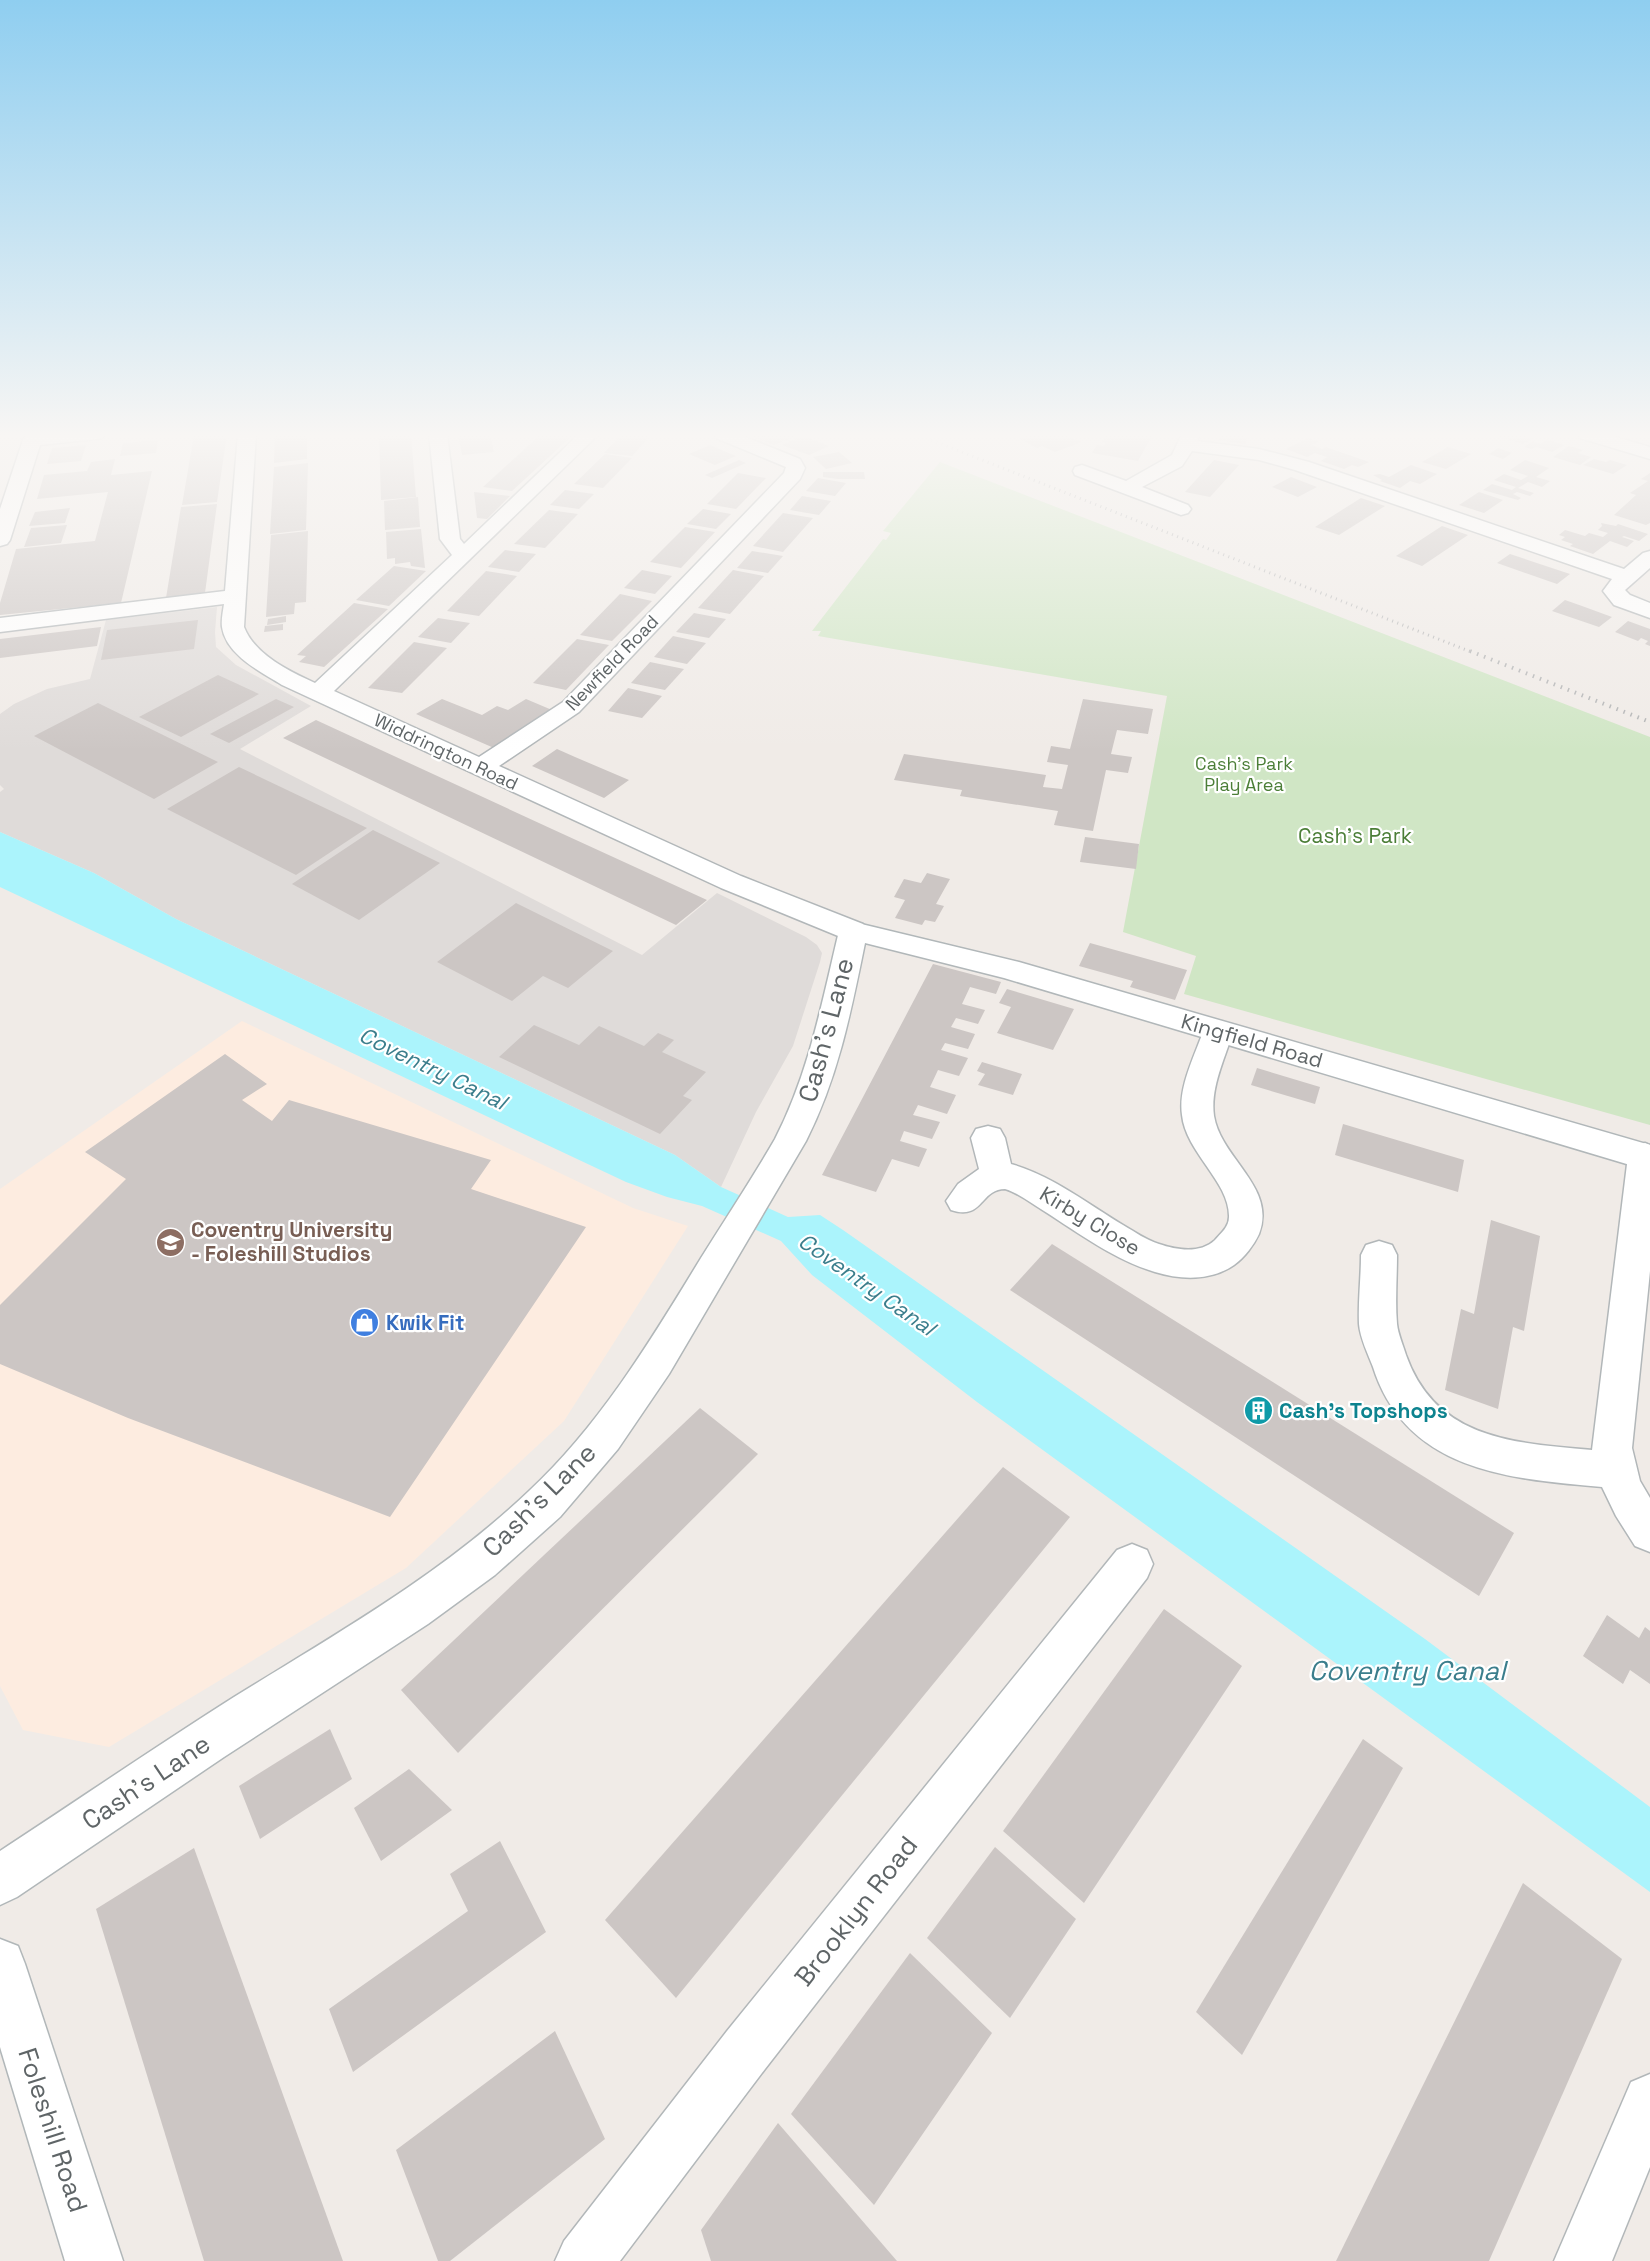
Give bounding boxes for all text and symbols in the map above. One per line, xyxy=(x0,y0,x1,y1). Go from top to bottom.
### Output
street label: Newfield Road xyxy=(560,610,663,715)
street label: Widdrington Road xyxy=(371,708,522,795)
park label: Cash's Park Play Area xyxy=(1195,752,1293,796)
park label: Cash's Park xyxy=(1298,822,1412,849)
street label: Cash's Lane xyxy=(790,954,862,1106)
street label: Kingfield Road xyxy=(1178,1007,1326,1074)
water label: Coventry Canal xyxy=(355,1020,514,1117)
street label: Kirby Close xyxy=(1035,1180,1146,1261)
place label: Coventry University - Foleshill Studios xyxy=(191,1216,392,1267)
school or university icon: Coventry University - Foleshill Studios xyxy=(154,1226,186,1258)
water label: Coventry Canal xyxy=(793,1226,943,1343)
shop icon: Kwik Fit xyxy=(349,1307,381,1339)
place label: Kwik Fit xyxy=(386,1309,465,1336)
building icon: Cash's Topshops xyxy=(1242,1395,1274,1427)
place label: Cash's Topshops xyxy=(1279,1397,1448,1424)
street label: Cash's Lane xyxy=(475,1436,603,1564)
water label: Coventry Canal xyxy=(1308,1653,1509,1688)
street label: Cash's Lane xyxy=(75,1727,217,1837)
street label: Brooklyn Road xyxy=(787,1829,925,1993)
street label: Foleshill Road xyxy=(10,2043,96,2217)

